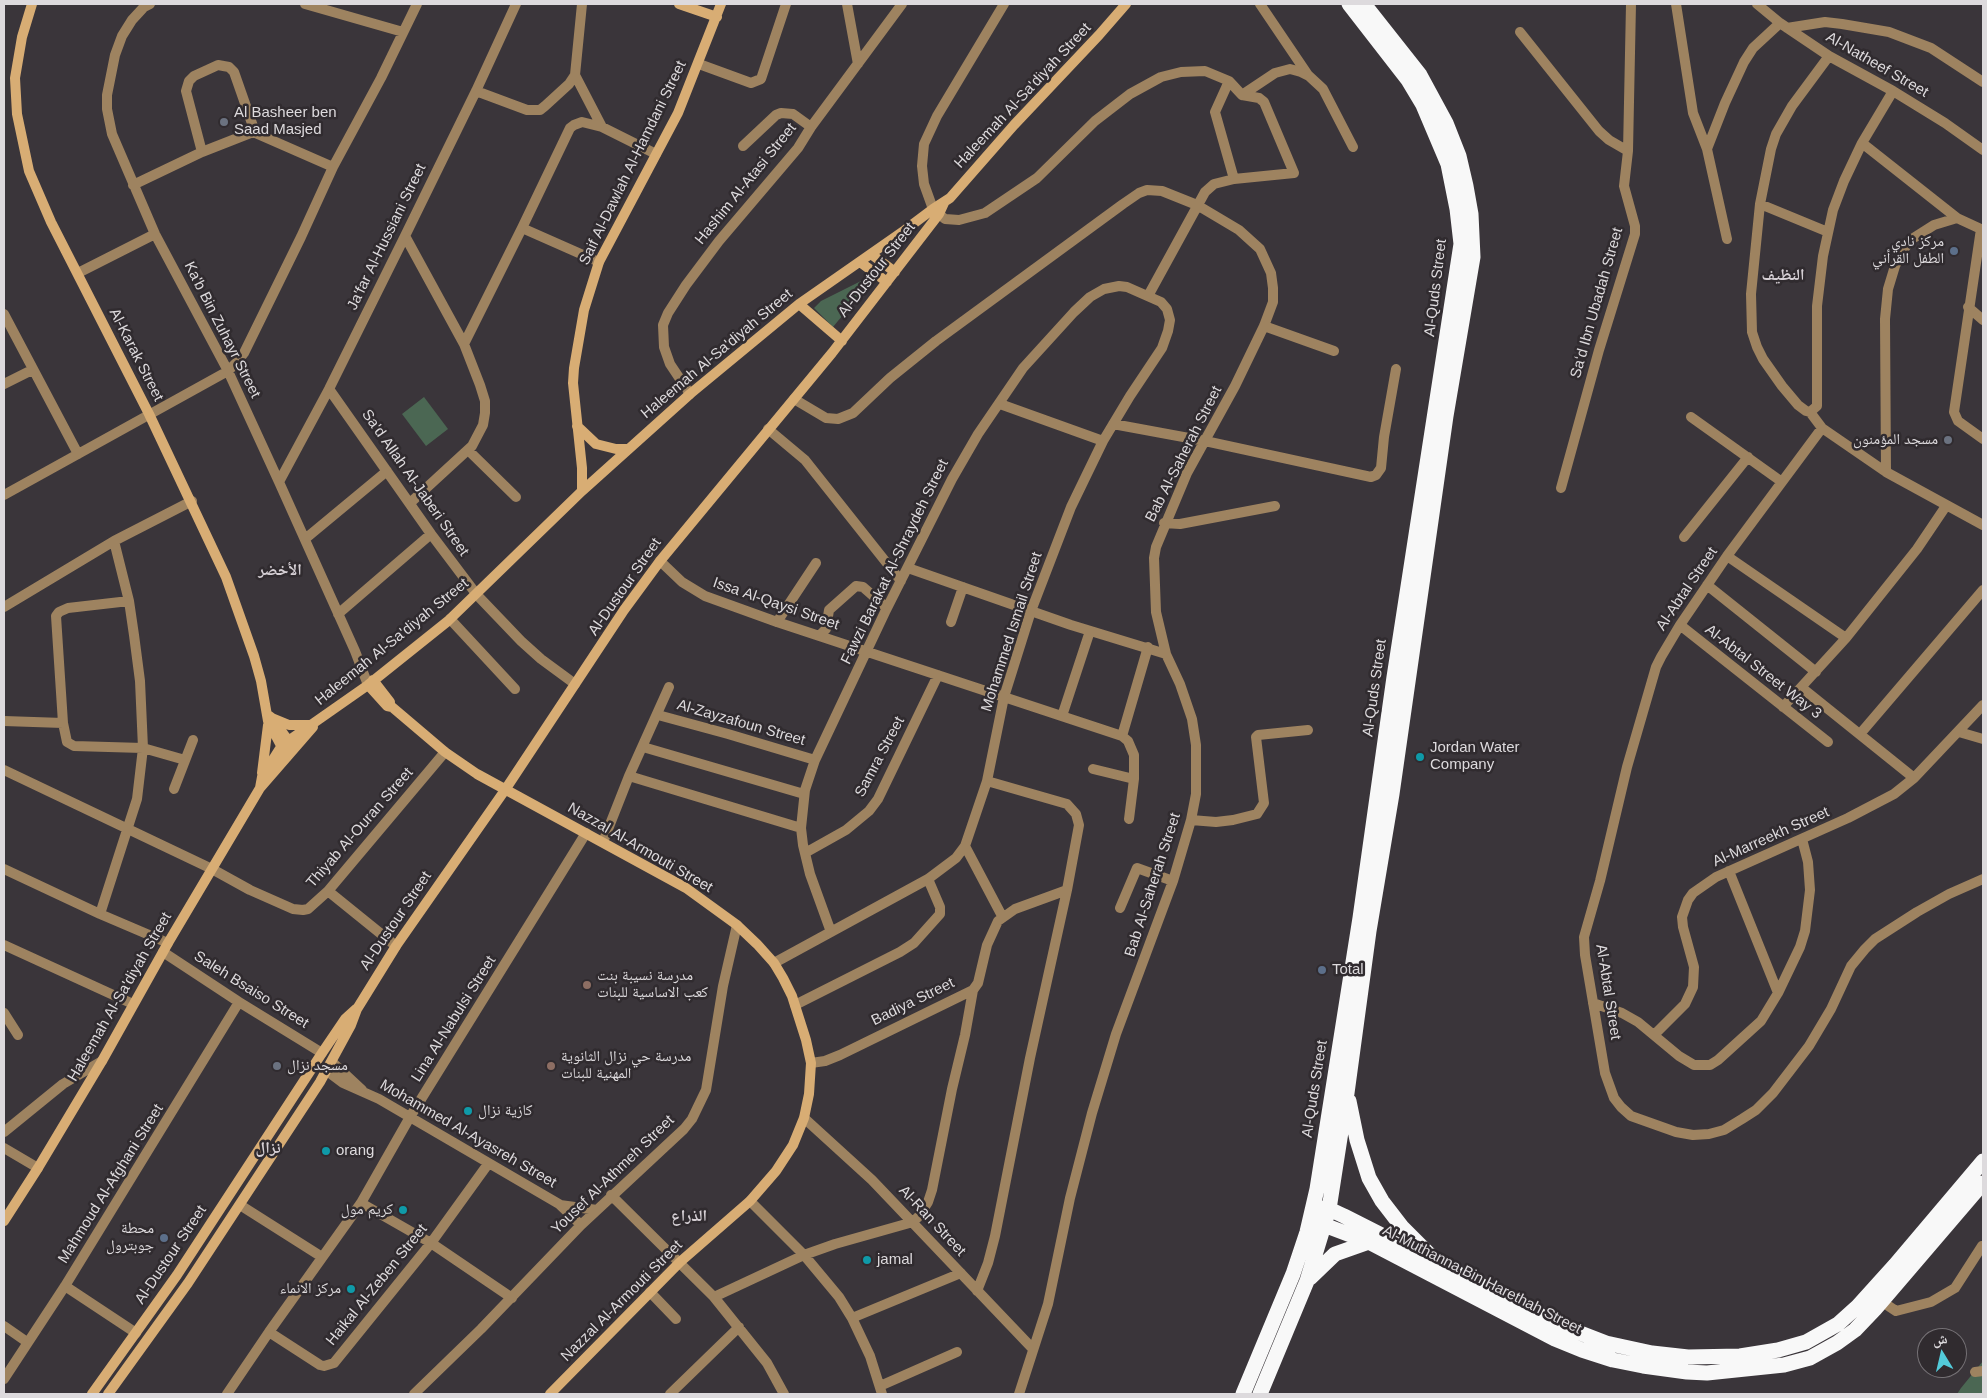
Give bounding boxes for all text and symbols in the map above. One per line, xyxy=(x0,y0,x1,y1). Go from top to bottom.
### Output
street label: Haleemah Al-Sa'diyah Street xyxy=(951,20,1095,172)
street label: Al-Natheef Street xyxy=(1823,28,1931,102)
street label: Saif Al-Dawlah Al-Hamdani Street xyxy=(576,58,690,268)
place label: Al Basheer ben Saad Masjed xyxy=(234,104,337,139)
marker: Al Basheer ben Saad Masjed xyxy=(218,116,230,128)
street label: Hashim Al-Atasi Street xyxy=(692,120,800,248)
street label: Ja'far Al-Hussiani Street xyxy=(344,161,430,313)
street label: Al-Dustour Street xyxy=(834,219,920,321)
street label: Saʻd Ibn Ubadah Street xyxy=(1567,226,1627,380)
place label: مركز نادي الطفل القرأني xyxy=(1872,233,1944,268)
street label: Al-Quds Street xyxy=(1421,238,1451,338)
marker: مركز نادي الطفل القرأني xyxy=(1948,245,1960,257)
street label: Ka'b Bin Zuhayr Street xyxy=(180,259,264,401)
district label: النظيف xyxy=(1761,266,1805,286)
street label: Haleemah Al-Sa'diyah Street xyxy=(638,285,796,423)
street label: Al-Karak Street xyxy=(105,306,167,404)
street label: Bab Al-Saherah Street xyxy=(1142,383,1226,525)
street label: Sa'd Allah Al-Jaberi Street xyxy=(358,406,472,560)
place label: مسجد المؤمنون xyxy=(1853,431,1938,449)
marker: مسجد المؤمنون xyxy=(1942,434,1954,446)
street label: Fawzi Barakat Al-Shraydeh Street xyxy=(837,457,953,667)
street label: Al-Dustour Street xyxy=(585,535,665,639)
street label: Al-Abtal Street xyxy=(1652,544,1722,634)
street label: Mohammed Ismail Street xyxy=(978,550,1046,714)
district label: الأخضر xyxy=(258,561,302,581)
street label: Issa Al-Qaysi Street xyxy=(710,574,842,634)
street label: Haleemah Al-Sa'diyah Street xyxy=(312,575,472,709)
street label: Al-Abtal Street Way 3 xyxy=(1701,621,1825,723)
street label: Al-Quds Street xyxy=(1359,638,1391,738)
street label: Al-Zayzafoun Street xyxy=(675,696,807,750)
street label: Samra Street xyxy=(851,714,909,800)
place label: Jordan Water Company xyxy=(1430,739,1519,774)
marker: Jordan Water Company xyxy=(1414,751,1426,763)
street label: Thiyab Al-Ouran Street xyxy=(303,764,417,892)
street label: Nazzal Al-Armouti Street xyxy=(564,799,716,897)
street label: Al-Marreekh Street xyxy=(1710,803,1832,871)
street label: Bab Al-Saherah Street xyxy=(1121,811,1185,959)
street label: Al-Dustour Street xyxy=(356,868,436,974)
street label: Haleemah Al-Sa'diyah Street xyxy=(64,909,176,1085)
street label: Al-Abtal Street xyxy=(1592,943,1624,1041)
street label: Saleh Bsaiso Street xyxy=(190,947,312,1033)
street label: Lina Al-Nabulsi Street xyxy=(408,953,500,1085)
place label: Total xyxy=(1332,961,1364,979)
marker: Total xyxy=(1316,964,1328,976)
place label: مدرسة نسيبة بنت كعب الاساسية للبنات xyxy=(597,967,708,1002)
street label: Badiya Street xyxy=(869,974,957,1030)
marker: مدرسة نسيبة بنت كعب الاساسية للبنات xyxy=(581,979,593,991)
street label: Al-Quds Street xyxy=(1298,1039,1332,1139)
place label: مدرسة حي نزال الثانوية المهنية للبنات xyxy=(561,1048,691,1083)
place label: مسجد نزال xyxy=(287,1057,348,1075)
marker: مسجد نزال xyxy=(271,1060,283,1072)
marker: مدرسة حي نزال الثانوية المهنية للبنات xyxy=(545,1060,557,1072)
street label: Mohammed Al-Ayasreh Street xyxy=(377,1076,559,1192)
street label: Mahmoud Al-Afghani Street xyxy=(55,1101,167,1267)
place label: كازية نزال xyxy=(478,1102,533,1120)
marker: كازية نزال xyxy=(462,1105,474,1117)
street label: Yousef Al-Athmeh Street xyxy=(548,1112,678,1238)
district label: نزال xyxy=(255,1139,281,1159)
place label: orang xyxy=(336,1142,374,1160)
marker: orang xyxy=(320,1145,332,1157)
street label: Al-Ran Street xyxy=(895,1182,969,1260)
place label: كريم مول xyxy=(341,1201,393,1219)
street label: Al-Dustour Street xyxy=(131,1202,211,1308)
marker: كريم مول xyxy=(397,1204,409,1216)
district label: الذراع xyxy=(671,1207,707,1227)
place label: محطة جوبترول xyxy=(106,1220,154,1255)
street label: Haikal Al-Zeben Street xyxy=(323,1221,431,1349)
street label: Al-Muthanna Bin Harethah Street xyxy=(1379,1222,1585,1338)
marker: محطة جوبترول xyxy=(158,1232,170,1244)
street label: Nazzal Al-Armouti Street xyxy=(558,1237,686,1365)
place label: jamal xyxy=(877,1251,913,1269)
marker: jamal xyxy=(861,1254,873,1266)
place label: مركز الانماء xyxy=(280,1280,341,1298)
marker: مركز الانماء xyxy=(345,1283,357,1295)
north arrow xyxy=(1917,1328,1967,1378)
text: ش xyxy=(1931,1330,1948,1348)

